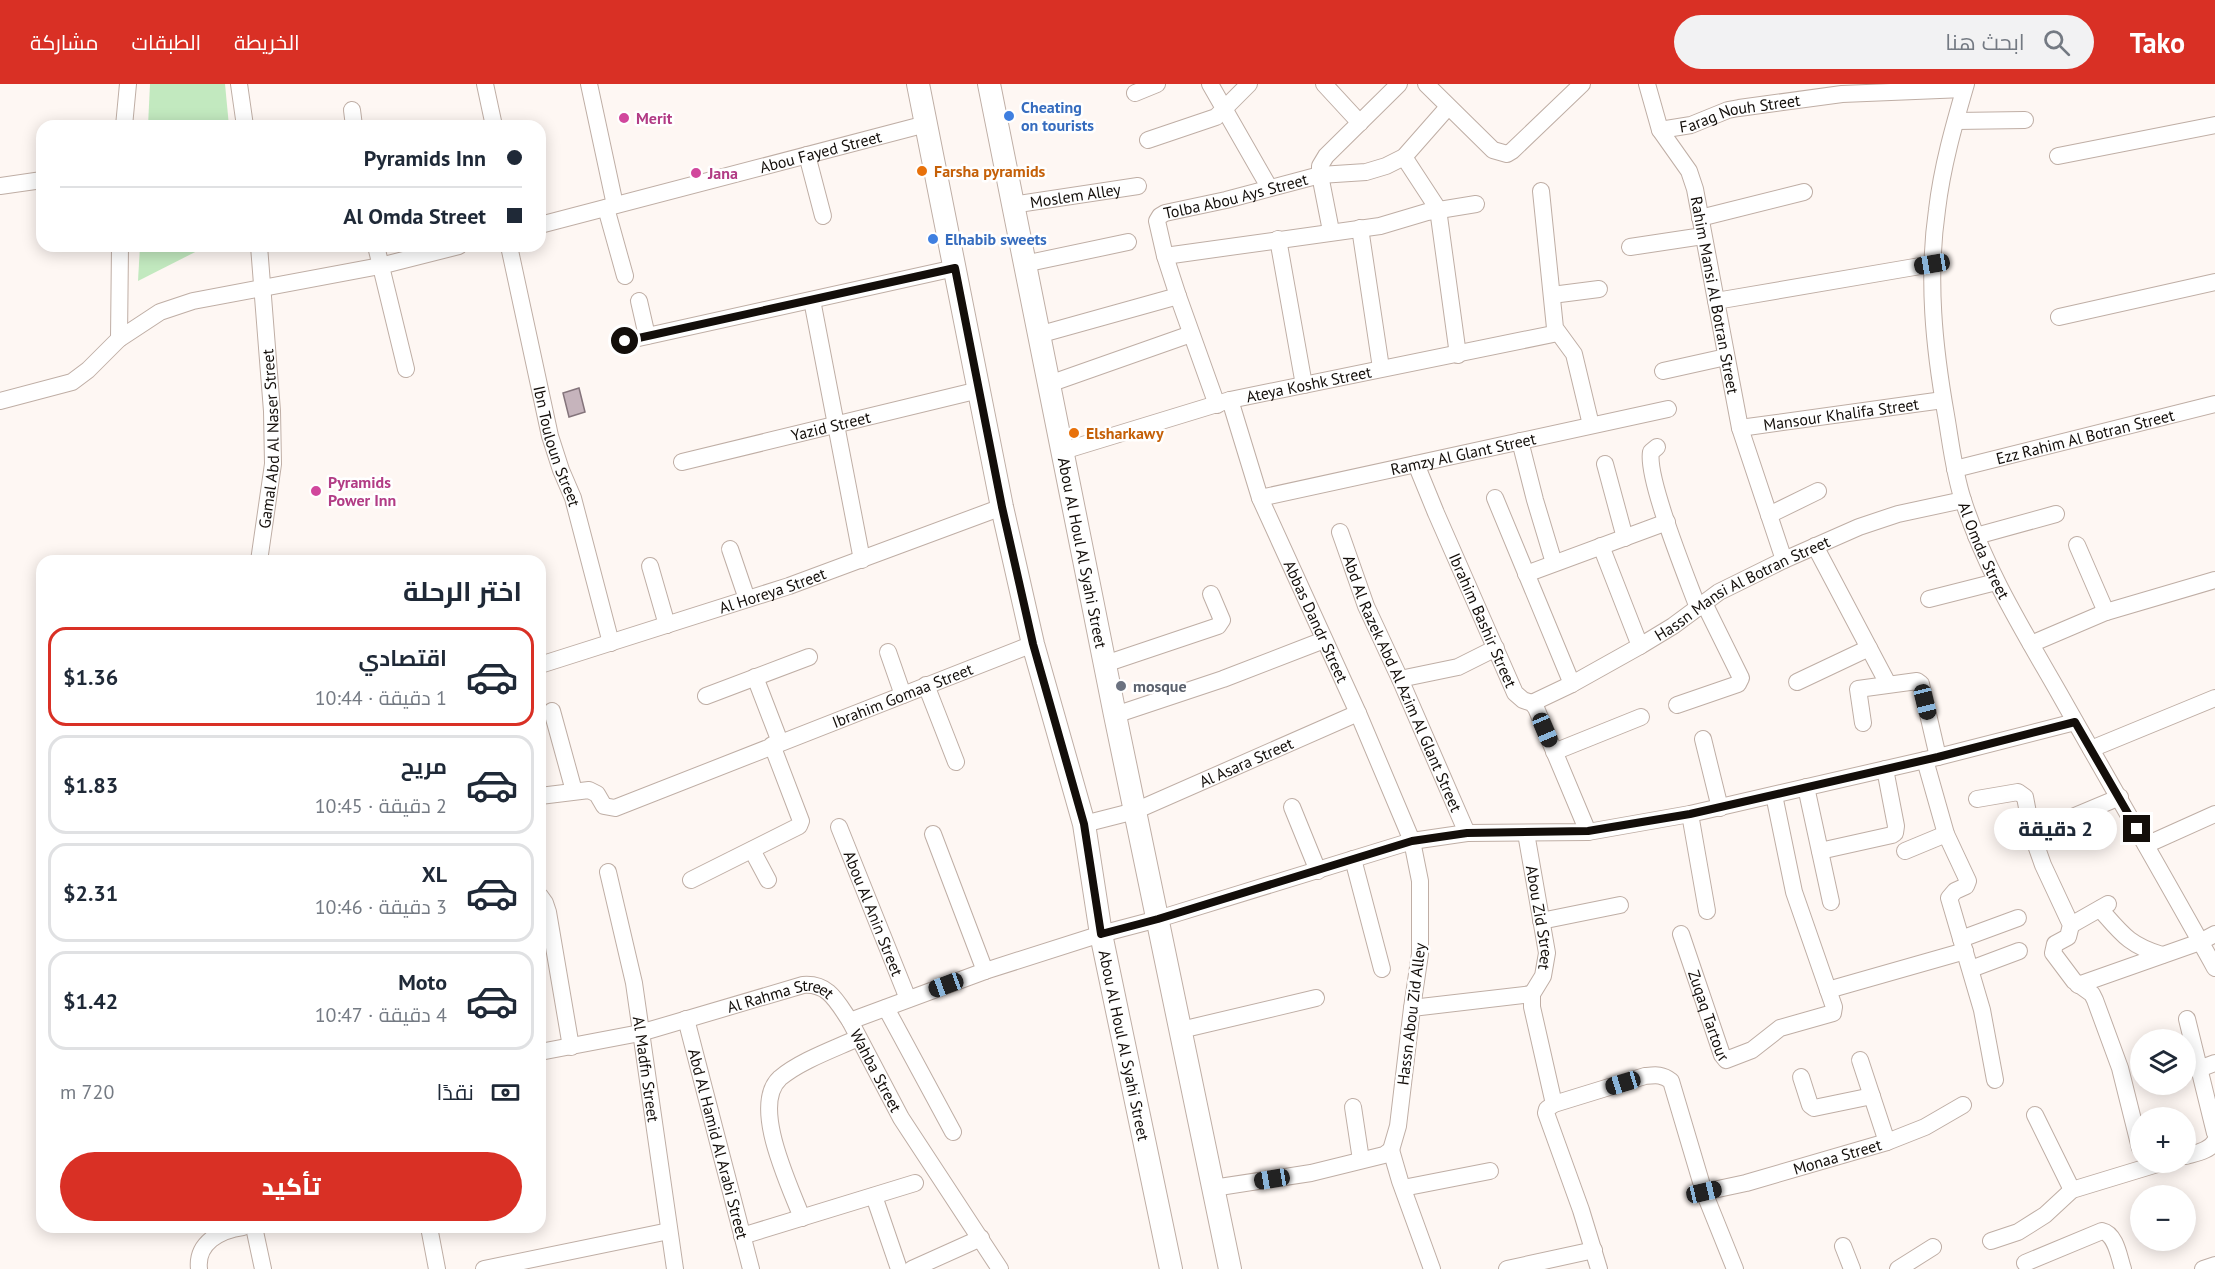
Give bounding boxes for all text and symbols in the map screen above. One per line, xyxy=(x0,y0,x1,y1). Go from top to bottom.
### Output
search box xyxy=(1674,15,2094,69)
text: Tako xyxy=(2130,24,2185,61)
icon: search xyxy=(2040,26,2073,59)
text: ابحث هنا xyxy=(1945,28,2025,56)
text: مشاركة xyxy=(30,29,99,56)
text: الطبقات xyxy=(132,29,201,56)
text: الخريطة xyxy=(234,29,300,56)
street label: Farag Nouh Street xyxy=(1678,90,1802,137)
place label: Cheating on tourists xyxy=(1021,97,1094,135)
place label: Merit xyxy=(636,108,673,128)
marker: Cheating on tourists xyxy=(1002,109,1016,123)
marker: Merit xyxy=(617,111,631,125)
street label: Abou Fayed Street xyxy=(758,126,884,177)
text: Pyramids Inn xyxy=(364,144,486,172)
place label: Farsha pyramids xyxy=(934,161,1046,181)
place label: Jana xyxy=(707,163,738,183)
marker: Farsha pyramids xyxy=(915,164,929,178)
marker: Jana xyxy=(689,166,703,180)
street label: Tolba Abou Ays Street xyxy=(1162,169,1310,223)
street label: Moslem Alley xyxy=(1029,179,1123,212)
street label: Rahim Mansi Al Botran Street xyxy=(1687,195,1744,396)
text: Al Omda Street xyxy=(343,202,486,230)
place label: Elhabib sweets xyxy=(945,229,1047,249)
marker: Elhabib sweets xyxy=(926,232,940,246)
car xyxy=(1913,252,1951,276)
route start xyxy=(611,327,638,354)
street label: Gamal Abd Al Naser Street xyxy=(254,348,283,530)
street label: Ateya Koshk Street xyxy=(1244,361,1374,406)
street label: Ibn Touloun Street xyxy=(529,384,585,509)
street label: Mansour Khalifa Street xyxy=(1762,393,1921,435)
street label: Ezz Rahim Al Botran Street xyxy=(1994,404,2177,468)
street label: Yazid Street xyxy=(789,407,873,445)
place label: Elsharkawy xyxy=(1086,423,1164,443)
marker: Elsharkawy xyxy=(1067,426,1081,440)
street label: Ramzy Al Glant Street xyxy=(1389,428,1538,479)
street label: Abou Al Houl Al Syahi Street xyxy=(1054,456,1112,651)
place label: Pyramids Power Inn xyxy=(328,472,396,510)
marker: Pyramids Power Inn xyxy=(309,484,323,498)
street label: Al Omda Street xyxy=(1954,499,2014,603)
street label: Hassn Mansi Al Botran Street xyxy=(1651,531,1833,645)
street label: Ibrahim Bashir Street xyxy=(1445,550,1522,691)
street label: Abd Al Razek Abd Al Azim Al Glant Street xyxy=(1339,552,1467,815)
street label: Abbas Dandr Street xyxy=(1280,557,1353,686)
street label: Al Horeya Street xyxy=(716,563,829,618)
text: اختر الرحلة xyxy=(403,574,522,608)
text: اقتصادي xyxy=(358,644,447,672)
icon: car xyxy=(465,650,519,704)
street label: Ibrahim Gomaa Street xyxy=(829,658,976,732)
text: $1.36 xyxy=(63,663,118,691)
place label: mosque xyxy=(1133,676,1187,696)
marker: mosque xyxy=(1114,679,1128,693)
car xyxy=(1912,682,1938,722)
text: 1 دقيقة · 10:44 xyxy=(315,685,447,711)
car xyxy=(1530,710,1560,750)
street label: Al Asara Street xyxy=(1196,733,1297,792)
text: مريح xyxy=(401,752,447,780)
icon: car xyxy=(465,758,519,812)
text: $1.83 xyxy=(63,771,118,799)
text: 2 دقيقة · 10:45 xyxy=(315,793,447,819)
callout: 2 دقيقة xyxy=(1993,808,2116,850)
route end xyxy=(2123,815,2150,842)
text: 2 دقيقة xyxy=(2018,816,2093,842)
street label: Abou Al Anin Street xyxy=(840,848,908,979)
text: XL xyxy=(422,860,447,888)
street label: Abou Zid Street xyxy=(1522,864,1557,972)
icon: car xyxy=(465,866,519,920)
text: $2.31 xyxy=(63,879,118,907)
text: 3 دقيقة · 10:46 xyxy=(315,894,447,920)
street label: Hassn Abou Zid Alley xyxy=(1392,941,1430,1086)
street label: Abou Al Houl Al Syahi Street xyxy=(1095,948,1154,1143)
street label: Zuqaq Tartour xyxy=(1684,967,1734,1066)
text: Moto xyxy=(398,968,447,996)
car xyxy=(926,970,966,1000)
icon: car xyxy=(465,974,519,1028)
street label: Al Rahma Street xyxy=(724,975,839,1017)
text: $1.42 xyxy=(63,987,118,1015)
text: 4 دقيقة · 10:47 xyxy=(315,1002,447,1028)
street label: Al Madfn Street xyxy=(629,1015,664,1124)
street label: Wahba Street xyxy=(846,1026,906,1116)
map controls xyxy=(2130,1029,2196,1251)
button: layers xyxy=(2130,1029,2196,1095)
street label: Abd Al Hamid Al Arabi Street xyxy=(684,1047,753,1242)
car xyxy=(1603,1069,1643,1097)
icon: cash xyxy=(489,1076,522,1109)
text: نقدًا xyxy=(436,1078,474,1106)
text: 720 m xyxy=(60,1079,114,1105)
button: + xyxy=(2130,1107,2196,1173)
street label: Monaa Street xyxy=(1791,1134,1884,1179)
button: تأكيد xyxy=(60,1152,522,1221)
car xyxy=(1253,1167,1291,1191)
car xyxy=(1684,1179,1724,1205)
button: − xyxy=(2130,1185,2196,1251)

